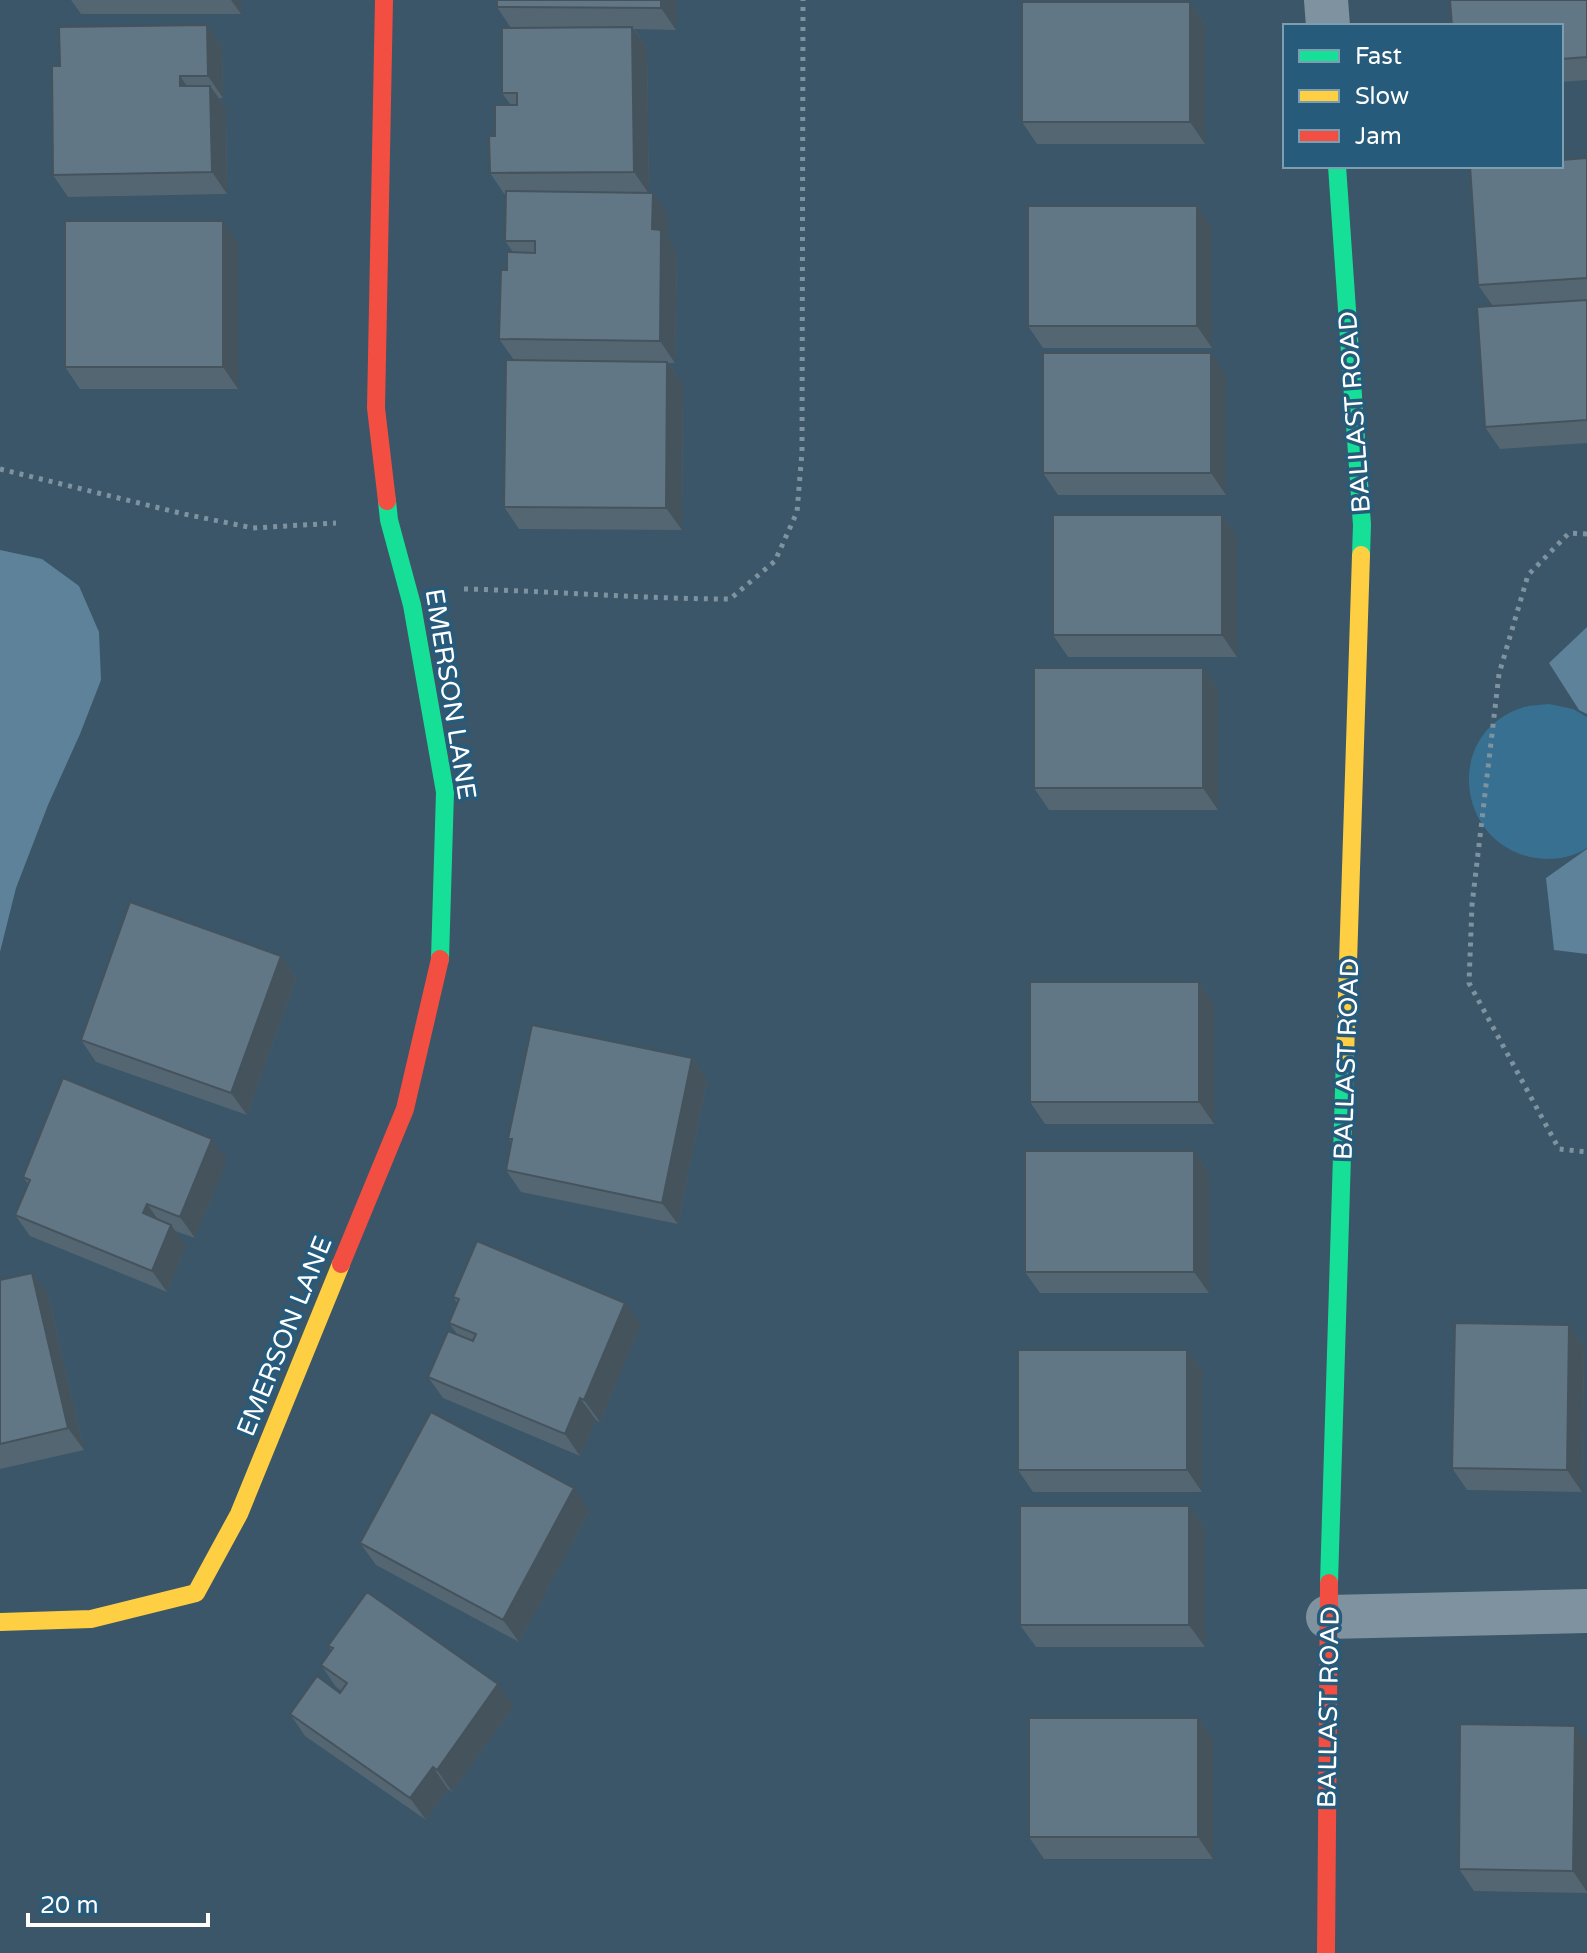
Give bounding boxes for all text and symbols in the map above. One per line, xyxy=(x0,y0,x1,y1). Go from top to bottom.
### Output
legend xyxy=(1283,24,1563,168)
text: Fast xyxy=(1355,42,1402,71)
text: Slow xyxy=(1355,82,1409,111)
text: Jam xyxy=(1355,122,1402,151)
street label: BALLAST ROAD xyxy=(1332,310,1377,514)
street label: EMERSON LANE xyxy=(419,587,482,802)
street label: BALLAST ROAD xyxy=(1327,958,1366,1161)
street label: EMERSON LANE xyxy=(230,1232,339,1441)
street label: BALLAST ROAD xyxy=(1311,1606,1346,1808)
scale bar xyxy=(28,1877,208,1927)
text: 20 m xyxy=(40,1891,98,1920)

